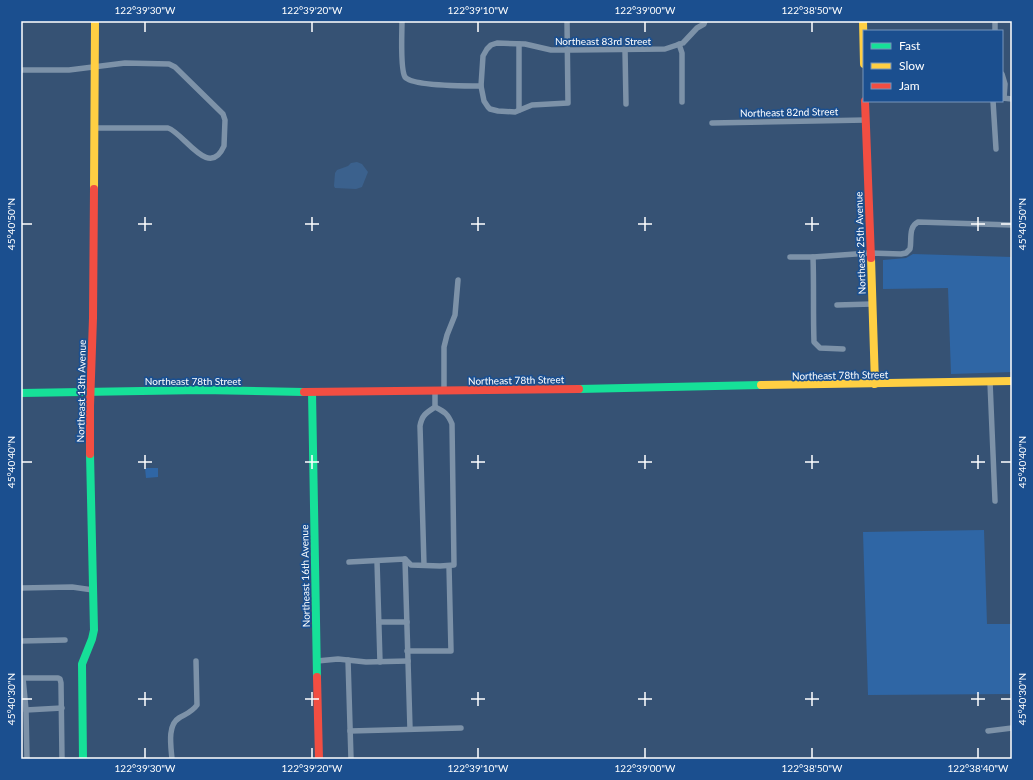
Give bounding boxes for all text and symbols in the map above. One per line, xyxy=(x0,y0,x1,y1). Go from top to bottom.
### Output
text: 122°39'30"W xyxy=(115,4,176,16)
text: 122°39'20"W xyxy=(282,4,343,16)
text: 122°39'10"W xyxy=(448,4,509,16)
text: 122°39'00"W xyxy=(615,4,676,16)
text: 122°38'50"W xyxy=(782,4,843,16)
legend xyxy=(863,30,1003,102)
street label: Northeast 83rd Street xyxy=(555,35,652,47)
text: Fast xyxy=(899,38,921,53)
text: Slow xyxy=(899,58,925,73)
text: Jam xyxy=(899,78,920,93)
street label: Northeast 82nd Street xyxy=(740,105,839,119)
street label: Northeast 25th Avenue xyxy=(852,191,868,295)
text: 45°40'50"N xyxy=(5,198,17,250)
text: 45°40'50"N xyxy=(1016,198,1028,250)
street label: Northeast 13th Avenue xyxy=(74,340,88,442)
street label: Northeast 78th Street xyxy=(792,368,889,382)
street label: Northeast 78th Street xyxy=(468,373,565,387)
street label: Northeast 78th Street xyxy=(145,375,242,387)
text: 45°40'40"N xyxy=(5,436,17,488)
text: 45°40'40"N xyxy=(1016,436,1028,488)
street label: Northeast 16th Avenue xyxy=(298,525,312,627)
text: 45°40'30"N xyxy=(5,673,17,725)
text: 45°40'30"N xyxy=(1016,673,1028,725)
text: 122°39'30"W xyxy=(115,762,176,774)
text: 122°39'20"W xyxy=(282,762,343,774)
text: 122°39'10"W xyxy=(448,762,509,774)
text: 122°39'00"W xyxy=(615,762,676,774)
text: 122°38'50"W xyxy=(782,762,843,774)
text: 122°38'40"W xyxy=(948,762,1009,774)

